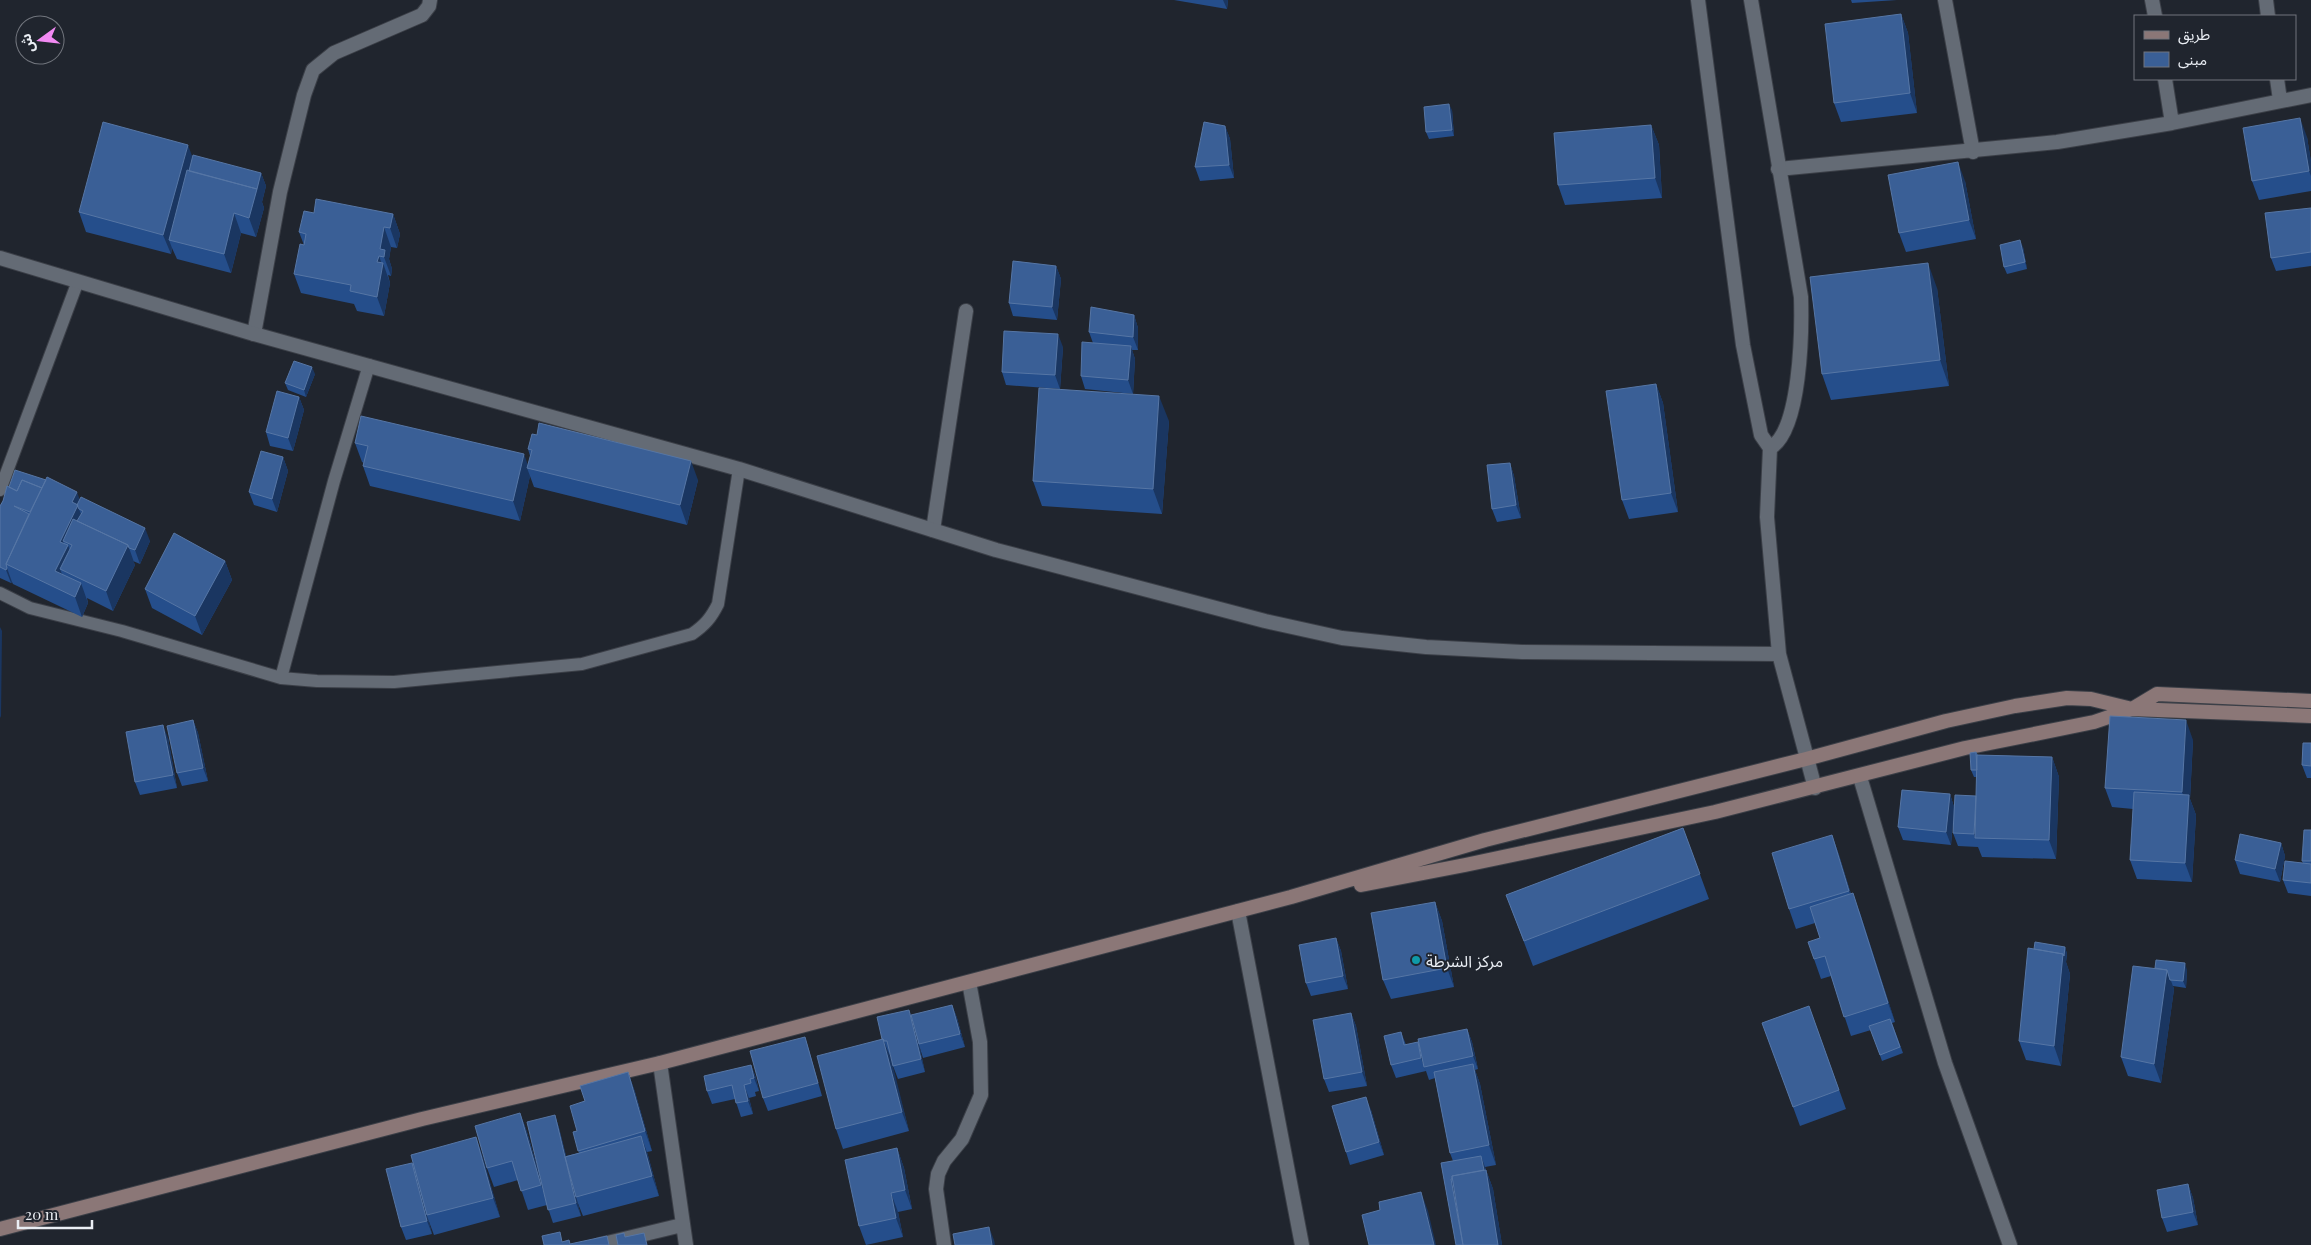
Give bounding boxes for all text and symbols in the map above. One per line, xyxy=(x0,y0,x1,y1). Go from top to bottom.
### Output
north arrow xyxy=(15,15,65,65)
legend xyxy=(2134,15,2296,80)
text: طريق xyxy=(2178,24,2210,45)
text: ش xyxy=(15,32,39,55)
text: مبنى xyxy=(2178,49,2207,69)
place label: مركز الشرطة xyxy=(1426,950,1503,971)
marker: مركز الشرطة xyxy=(1410,954,1422,966)
scale bar xyxy=(18,1198,91,1230)
text: 20 m xyxy=(25,1204,59,1224)

